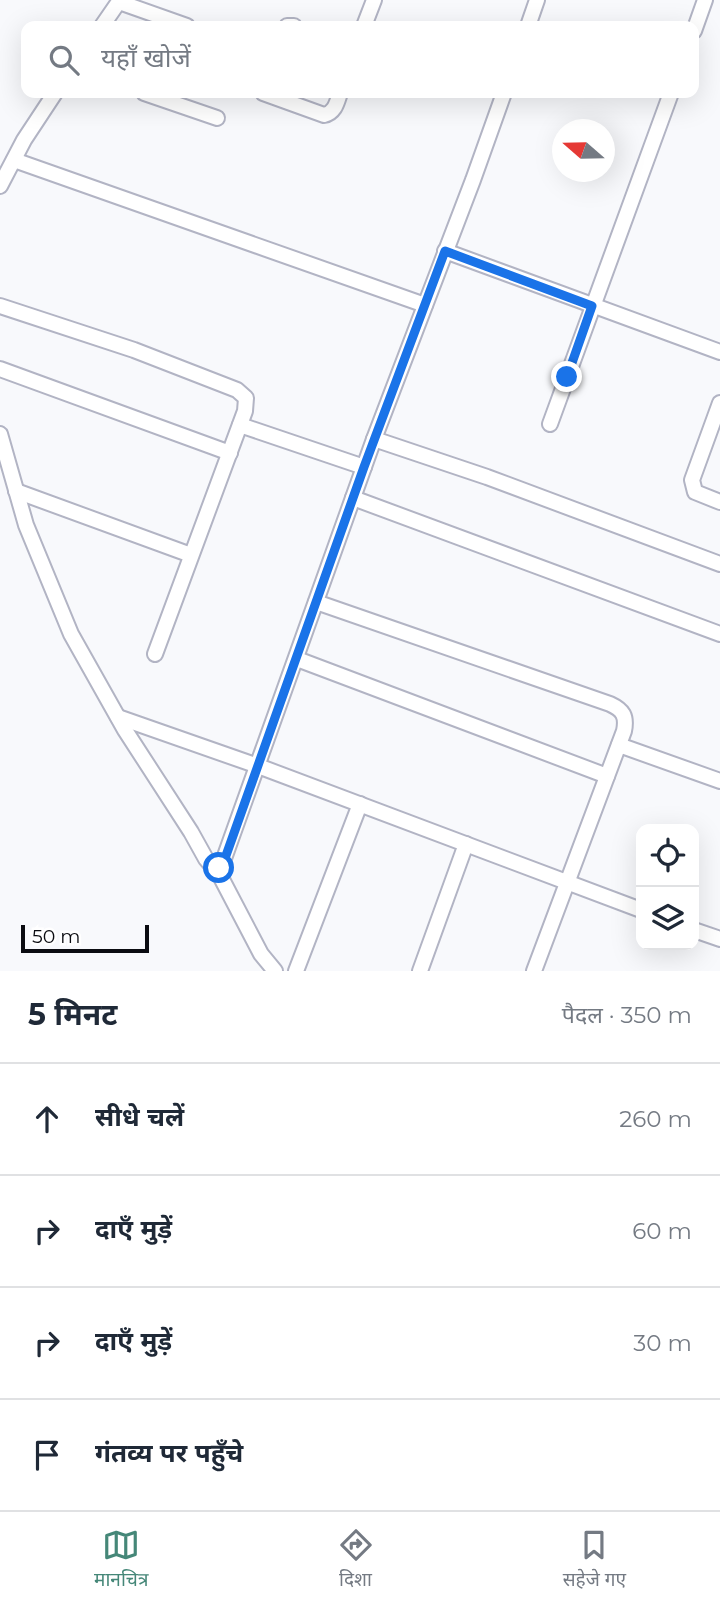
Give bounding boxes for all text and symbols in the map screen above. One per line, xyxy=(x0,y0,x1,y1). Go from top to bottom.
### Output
search box xyxy=(21,21,699,98)
icon: search xyxy=(45,41,83,79)
text: यहाँ खोजें xyxy=(101,42,191,74)
north arrow xyxy=(552,119,615,182)
route end xyxy=(551,361,582,392)
map controls xyxy=(636,824,699,950)
button: locate xyxy=(636,824,699,887)
route start xyxy=(203,852,234,883)
button: layers xyxy=(636,887,699,950)
scale bar xyxy=(21,922,149,954)
text: 50 m xyxy=(32,925,80,948)
text: 5 मिनट xyxy=(28,996,117,1033)
text: पैदल · 350 m xyxy=(562,1001,692,1029)
icon: ahead xyxy=(28,1100,66,1138)
text: सीधे चलें xyxy=(95,1101,184,1133)
text: 260 m xyxy=(619,1105,692,1133)
icon: right xyxy=(28,1212,66,1250)
text: दाएँ मुड़ें xyxy=(95,1213,172,1245)
text: 60 m xyxy=(632,1217,692,1245)
icon: right xyxy=(28,1324,66,1362)
text: दाएँ मुड़ें xyxy=(95,1325,172,1357)
text: 30 m xyxy=(633,1329,692,1357)
icon: arrive xyxy=(28,1436,66,1474)
text: गंतव्य पर पहुँचे xyxy=(95,1437,243,1469)
tab: मानचित्र xyxy=(94,1526,148,1594)
tab: दिशा xyxy=(337,1526,375,1594)
tab: सहेजे गए xyxy=(563,1526,626,1594)

